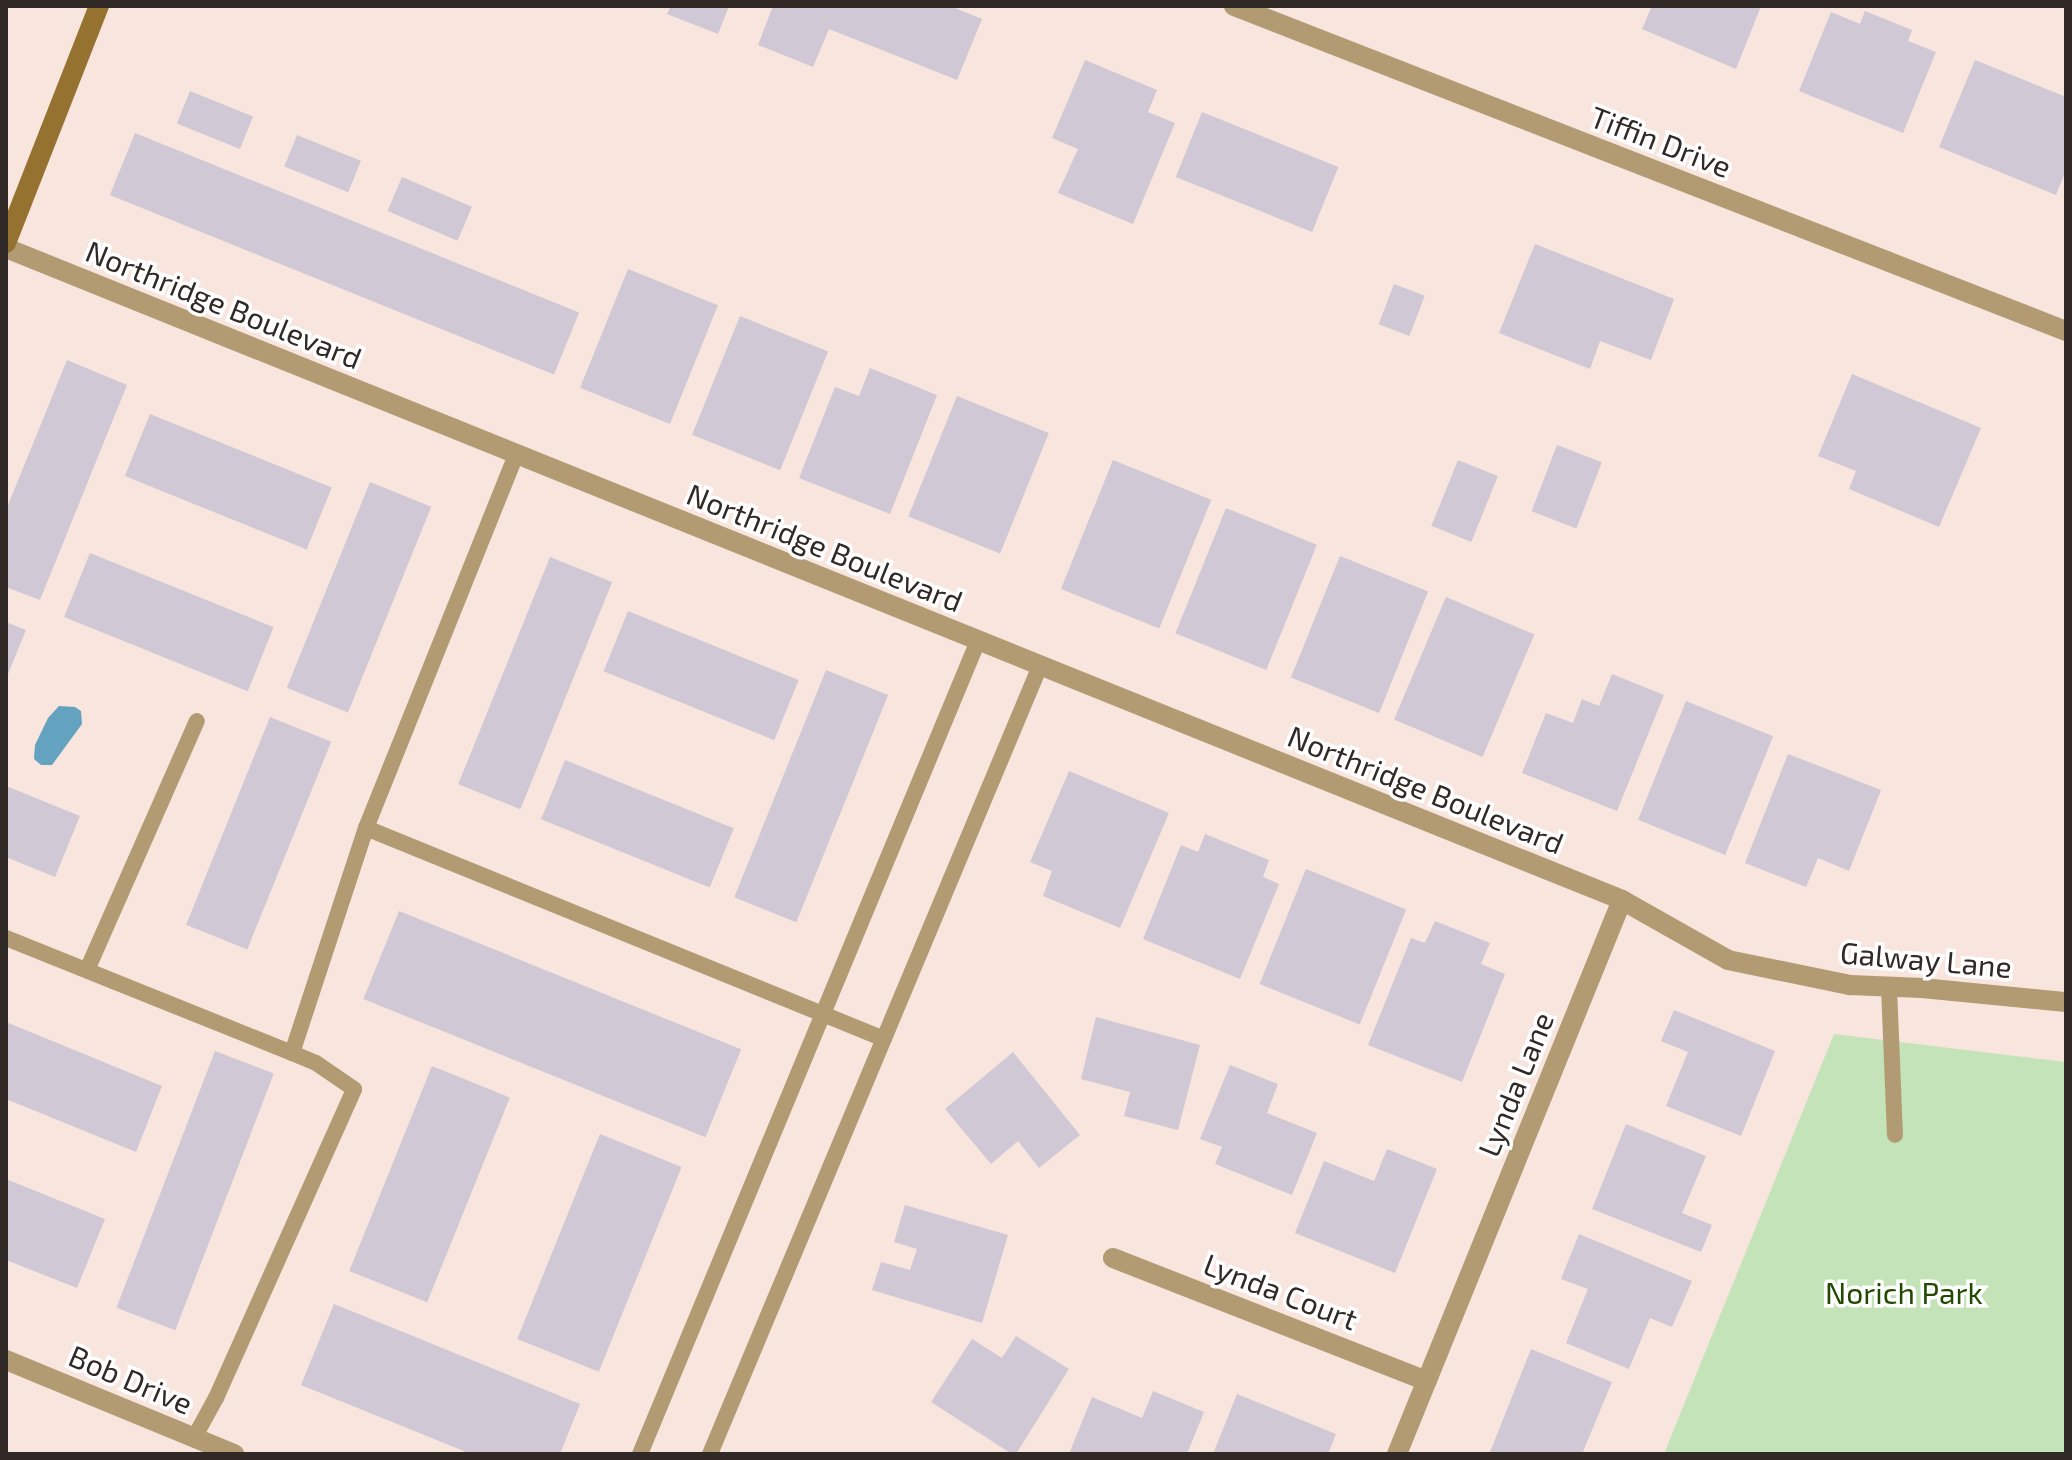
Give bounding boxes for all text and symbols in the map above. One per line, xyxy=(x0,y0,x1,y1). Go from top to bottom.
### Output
street label: Tiffin Drive xyxy=(1585,98,1737,184)
street label: Northridge Boulevard xyxy=(81,232,367,376)
street label: Northridge Boulevard xyxy=(682,475,968,619)
street label: Northridge Boulevard xyxy=(1283,717,1569,861)
street label: Galway Lane xyxy=(1838,934,2014,984)
street label: Lynda Lane xyxy=(1470,1007,1560,1161)
street label: Lynda Court xyxy=(1199,1245,1363,1337)
park label: Norich Park xyxy=(1825,1274,1983,1310)
street label: Bob Drive xyxy=(64,1337,198,1421)

